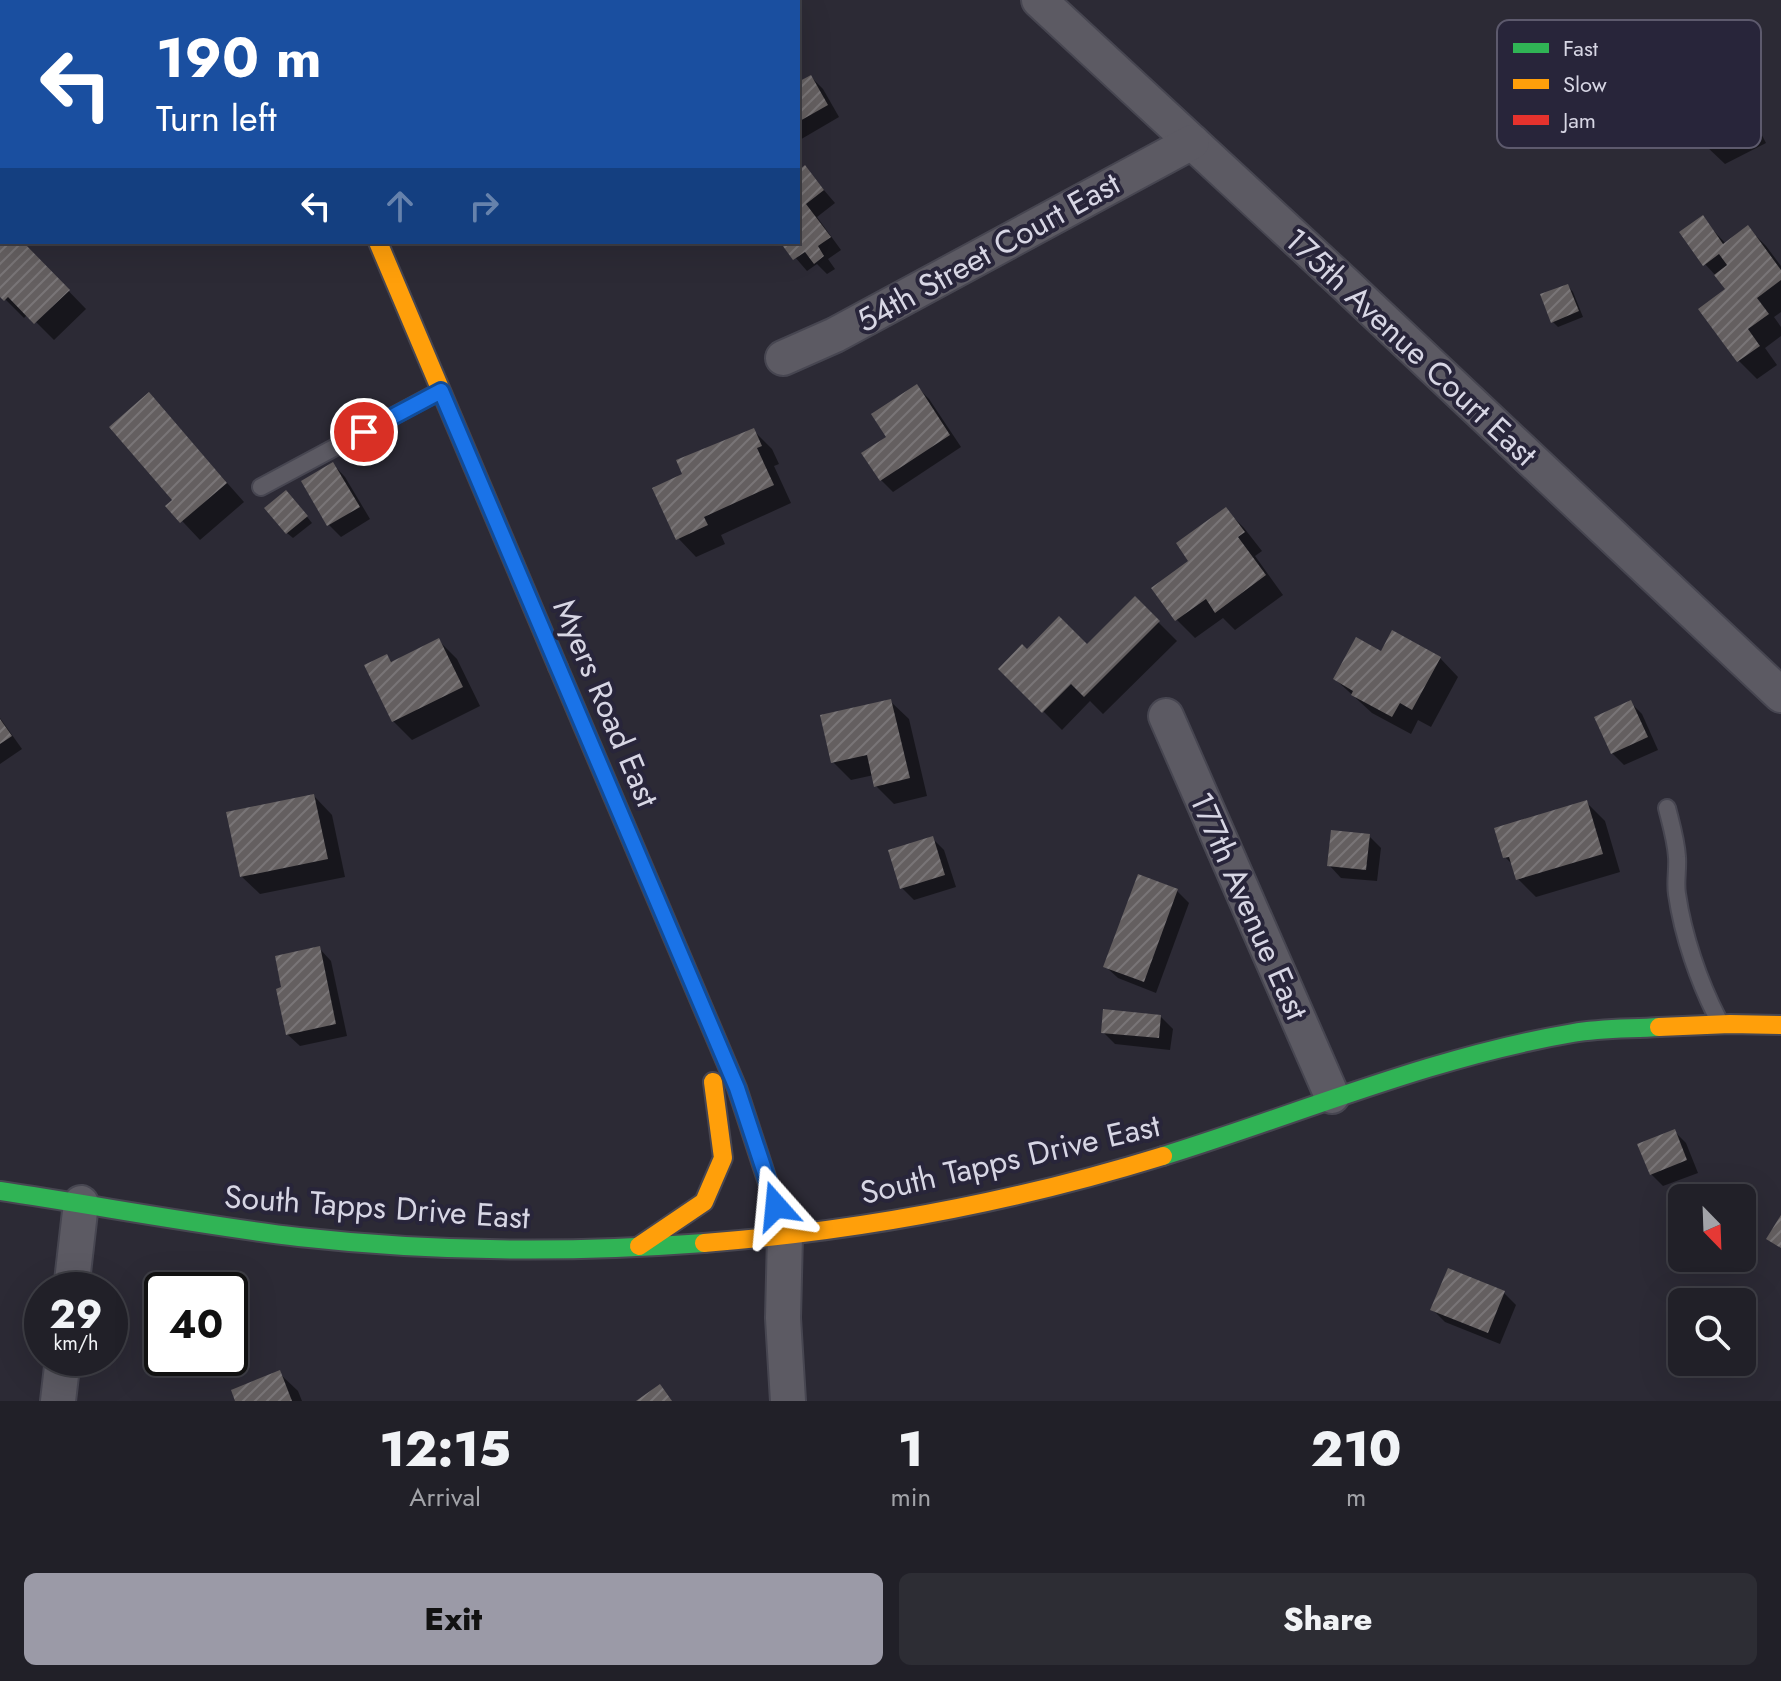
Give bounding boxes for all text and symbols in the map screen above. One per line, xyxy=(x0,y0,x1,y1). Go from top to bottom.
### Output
text: 190 m xyxy=(156,17,322,98)
legend xyxy=(1497,20,1761,148)
icon: left xyxy=(24,32,128,136)
text: Fast xyxy=(1563,32,1599,64)
text: Slow xyxy=(1563,68,1607,100)
text: Turn left xyxy=(156,92,277,144)
text: Jam xyxy=(1560,104,1596,136)
street label: 54th Street Court East xyxy=(848,160,1128,344)
icon: left xyxy=(294,184,338,228)
icon: ahead xyxy=(378,184,422,228)
icon: right xyxy=(462,184,506,228)
street label: 175th Avenue Court East xyxy=(1274,217,1548,477)
pin xyxy=(330,398,398,466)
icon: arrive xyxy=(342,410,386,454)
street label: Myers Road East xyxy=(542,592,671,814)
street label: 177th Avenue East xyxy=(1178,785,1320,1028)
street label: South Tapps Drive East xyxy=(856,1102,1165,1216)
position arrow xyxy=(734,1164,818,1248)
street label: South Tapps Drive East xyxy=(223,1173,532,1241)
north arrow xyxy=(1668,1184,1756,1272)
map controls xyxy=(1668,1184,1756,1376)
speed limit sign: 40 xyxy=(144,1272,248,1376)
text: 29 xyxy=(50,1285,103,1343)
button: search xyxy=(1668,1288,1756,1376)
text: km/h xyxy=(53,1329,99,1358)
text: 12:15 xyxy=(380,1415,511,1484)
text: 1 xyxy=(898,1415,923,1484)
text: 210 xyxy=(1311,1415,1401,1484)
text: Arrival xyxy=(409,1478,481,1516)
text: min xyxy=(890,1478,931,1516)
text: m xyxy=(1346,1478,1366,1516)
button: Exit xyxy=(24,1573,883,1665)
button: Share xyxy=(899,1573,1757,1665)

